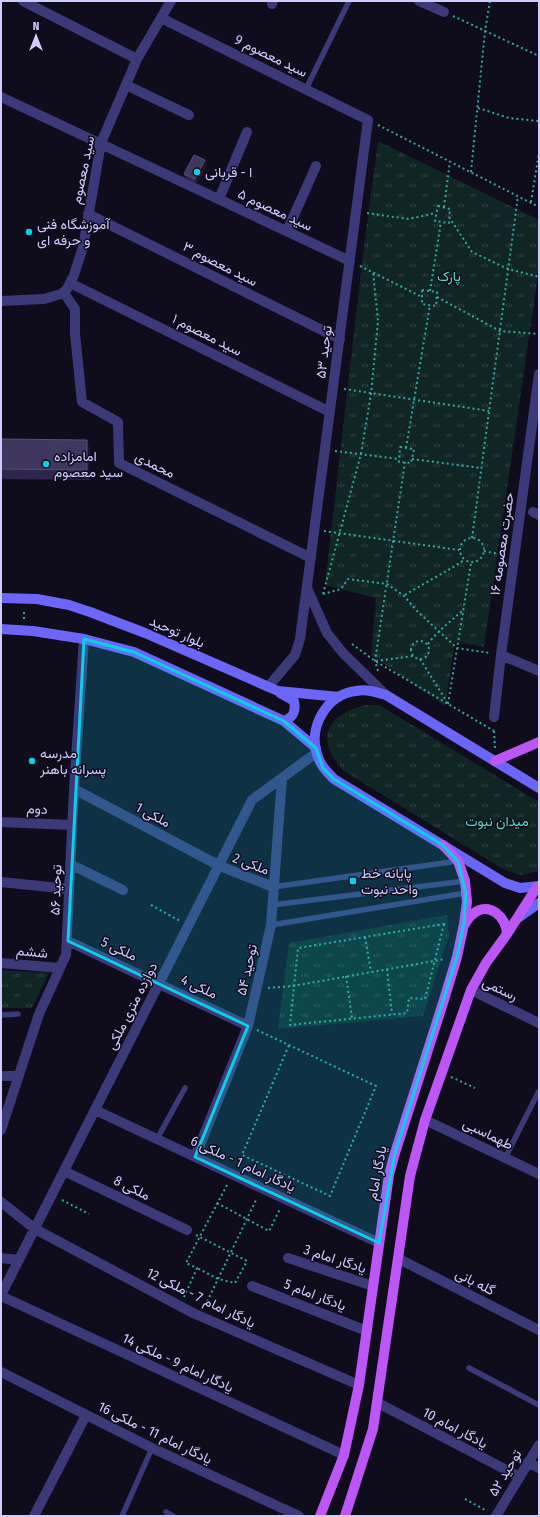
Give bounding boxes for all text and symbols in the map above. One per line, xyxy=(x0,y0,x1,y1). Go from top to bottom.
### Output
north arrow xyxy=(16,16,56,56)
text: N xyxy=(33,20,39,33)
street label: سید معصوم 9 xyxy=(232,31,310,81)
street label: سید معصوم xyxy=(68,135,98,205)
place label: ا - قربانی xyxy=(205,164,252,181)
marker: ا - قربانی xyxy=(192,167,202,177)
street label: سید معصوم ۵ xyxy=(235,185,315,235)
place label: آموزشگاه فنی و حرفه ای xyxy=(37,216,111,249)
marker: آموزشگاه فنی و حرفه ای xyxy=(24,227,34,237)
street label: سید معصوم ۳ xyxy=(180,238,260,290)
park label: پارک xyxy=(437,268,461,286)
street label: سید معصوم ۱ xyxy=(169,310,245,360)
street label: توحید ۵۳ xyxy=(312,325,336,379)
place label: امامزاده سید معصوم xyxy=(54,448,123,481)
street label: محمدی xyxy=(132,448,178,482)
marker: امامزاده سید معصوم xyxy=(41,459,51,469)
street label: حضرت معصومه ۱۶ xyxy=(486,491,518,597)
street label: بلوار توحید xyxy=(147,612,207,652)
place label: مدرسه پسرانه باهنر xyxy=(39,745,106,779)
marker: مدرسه پسرانه باهنر xyxy=(27,756,37,766)
street label: ملکی 1 xyxy=(133,799,173,831)
street label: دوم xyxy=(26,800,48,818)
park label: میدان نبوت xyxy=(465,813,529,830)
street label: ملکی 2 xyxy=(230,849,272,879)
street label: توحید ۵۶ xyxy=(47,864,65,916)
place label: پایانه خط واحد نبوت xyxy=(361,865,418,898)
marker: پایانه خط واحد نبوت xyxy=(348,876,358,886)
street label: ملکی 5 xyxy=(98,933,140,965)
street label: ششم xyxy=(15,942,49,962)
street label: توحید ۵۴ xyxy=(233,943,261,997)
street label: دوازده متری ملکی xyxy=(103,959,161,1052)
street label: ملکی 4 xyxy=(178,971,220,1003)
street label: رستمی xyxy=(480,973,521,1005)
street label: طهماسبی xyxy=(460,1115,516,1153)
street label: یادگار امام 1 - ملکی 6 xyxy=(188,1132,298,1196)
street label: یادگار امام xyxy=(363,1144,391,1202)
street label: ملکی 8 xyxy=(111,1172,153,1204)
street label: یادگار امام 3 xyxy=(302,1241,368,1277)
street label: یادگار امام 7 - ملکی 12 xyxy=(144,1264,258,1332)
street label: گله بانی xyxy=(452,1265,498,1299)
street label: یادگار امام 5 xyxy=(282,1275,348,1315)
street label: یادگار امام 9 - ملکی 14 xyxy=(120,1330,236,1396)
street label: یادگار امام 11 - ملکی 16 xyxy=(95,1398,215,1468)
street label: یادگار امام 10 xyxy=(420,1404,490,1452)
street label: توحید ۵۲ xyxy=(485,1447,525,1499)

